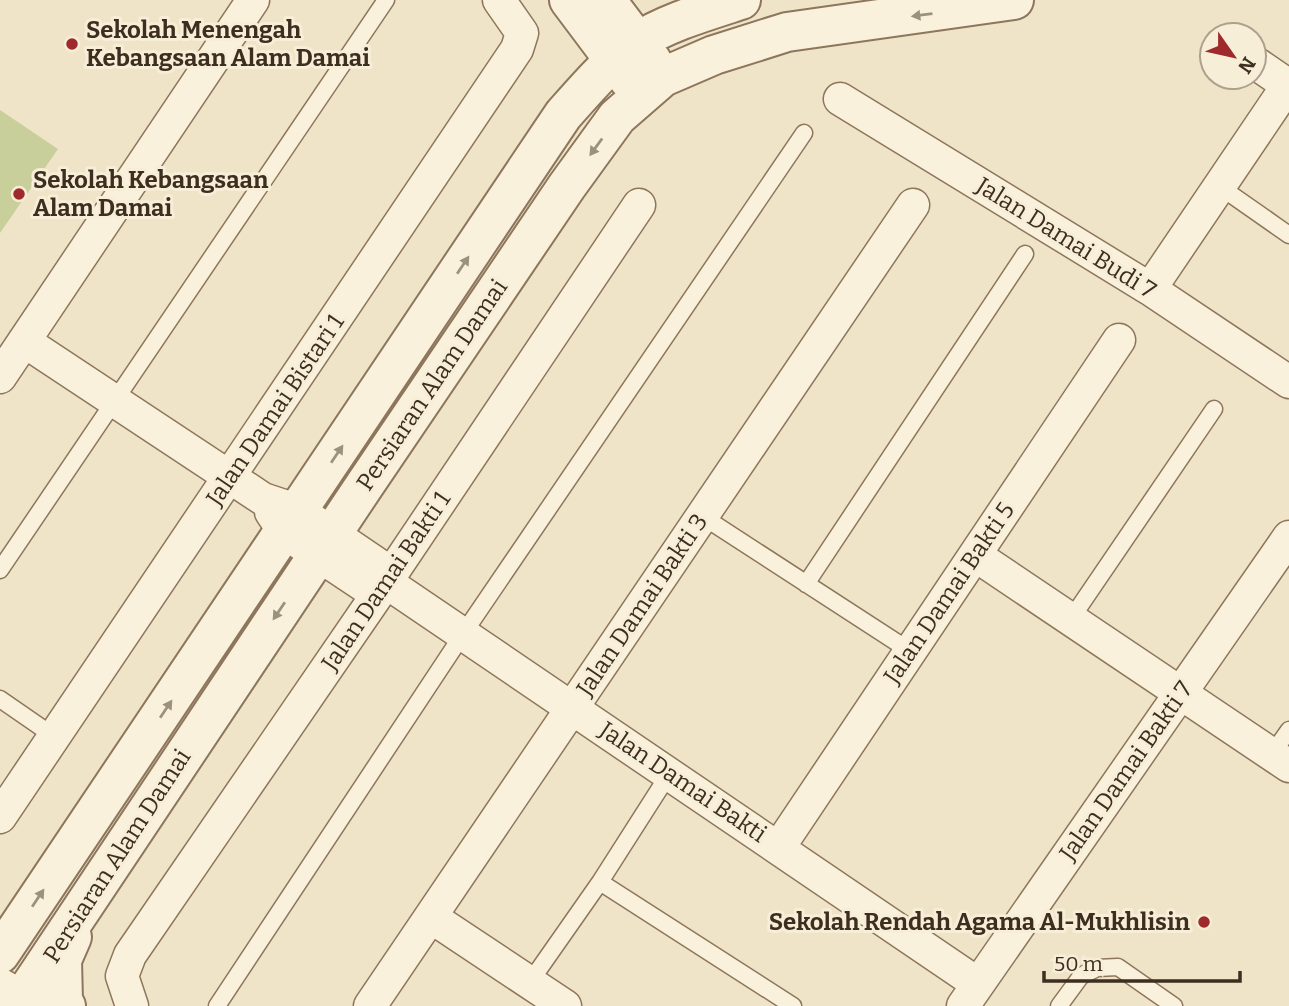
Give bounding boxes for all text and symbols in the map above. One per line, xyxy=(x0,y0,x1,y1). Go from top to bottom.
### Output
one-way arrow xyxy=(911,9,933,20)
place label: Sekolah Menengah Kebangsaan Alam Damai xyxy=(86,16,370,72)
north arrow xyxy=(1198,21,1268,91)
marker: Sekolah Menengah Kebangsaan Alam Damai xyxy=(64,36,80,52)
text: N xyxy=(1233,53,1260,78)
one-way arrow xyxy=(589,138,603,156)
place label: Sekolah Kebangsaan Alam Damai xyxy=(33,166,269,222)
street label: Jalan Damai Budi 7 xyxy=(970,171,1161,305)
marker: Sekolah Kebangsaan Alam Damai xyxy=(11,186,27,202)
one-way arrow xyxy=(457,255,470,275)
street label: Persiaran Alam Damai xyxy=(351,274,513,496)
street label: Jalan Damai Bistari 1 xyxy=(200,309,350,512)
one-way arrow xyxy=(330,445,344,463)
street label: Jalan Damai Bakti 1 xyxy=(315,486,456,677)
street label: Jalan Damai Bakti 5 xyxy=(877,497,1020,690)
street label: Jalan Damai Bakti 3 xyxy=(570,509,713,702)
one-way arrow xyxy=(273,602,286,621)
street label: Jalan Damai Bakti 7 xyxy=(1053,676,1198,867)
one-way arrow xyxy=(159,699,172,719)
street label: Jalan Damai Bakti xyxy=(593,715,772,848)
street label: Persiaran Alam Damai xyxy=(37,744,197,968)
one-way arrow xyxy=(31,888,44,907)
place label: Sekolah Rendah Agama Al-Mukhlisin xyxy=(769,908,1191,936)
marker: Sekolah Rendah Agama Al-Mukhlisin xyxy=(1196,914,1212,930)
scale bar xyxy=(1044,940,1240,984)
text: 50 m xyxy=(1054,951,1103,977)

